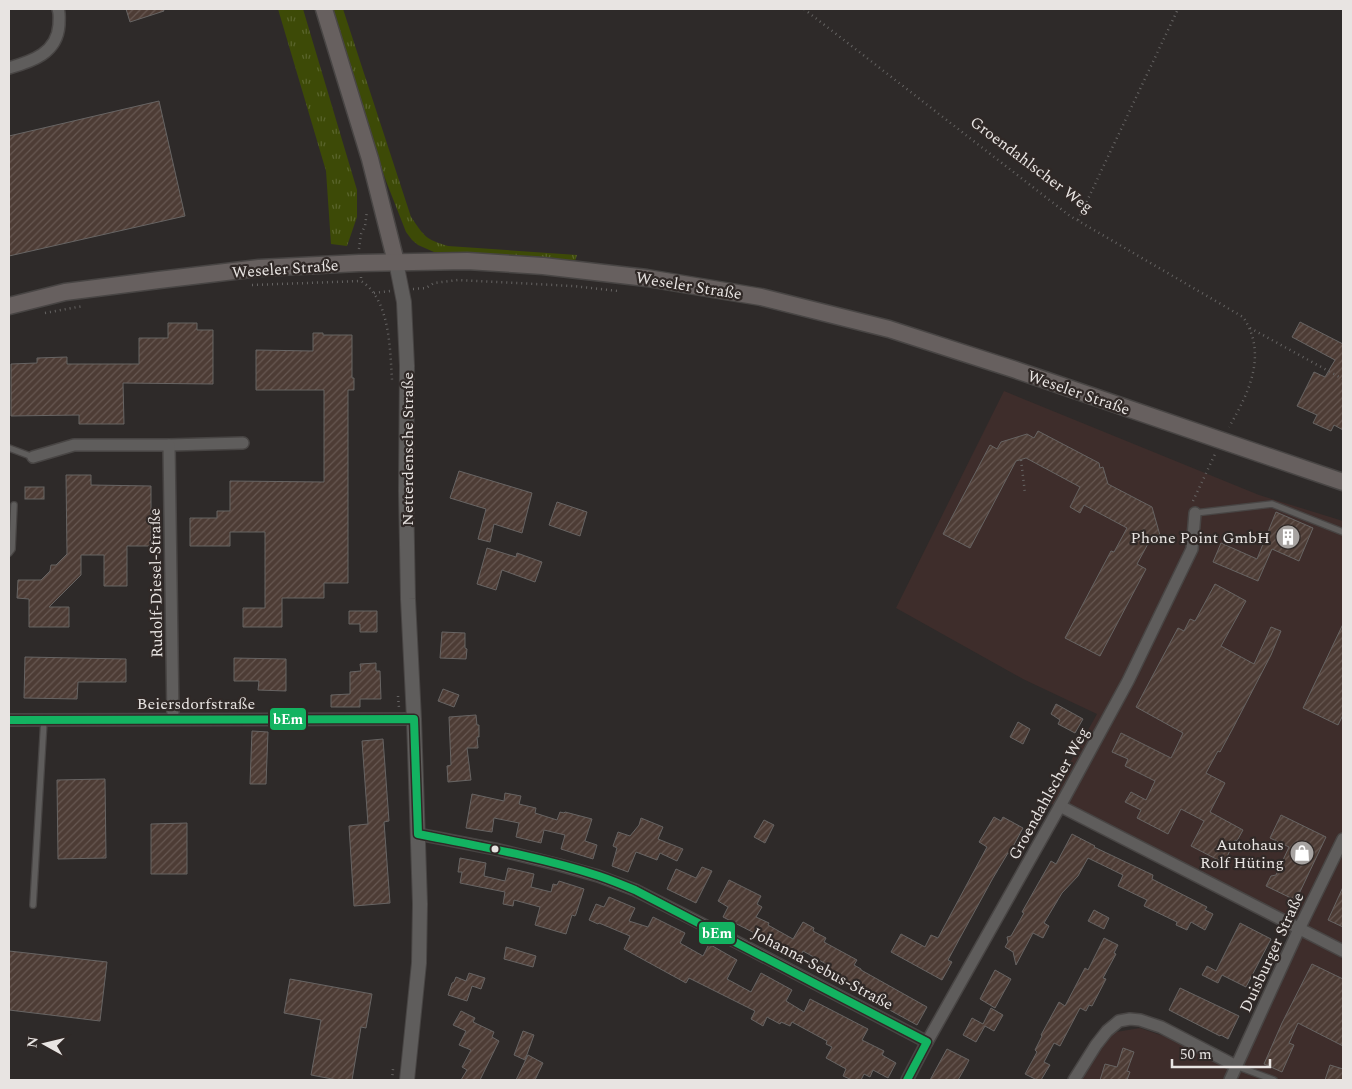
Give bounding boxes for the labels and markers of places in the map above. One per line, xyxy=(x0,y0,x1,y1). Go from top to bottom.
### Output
building icon: Phone Point GmbH xyxy=(1275,524,1301,550)
place label: Phone Point GmbH xyxy=(1130,526,1270,550)
place label: Autohaus Rolf Hüting xyxy=(1200,833,1284,875)
shop icon: Autohaus Rolf Hüting xyxy=(1289,840,1315,866)
unlabelled marker xyxy=(490,844,500,854)

